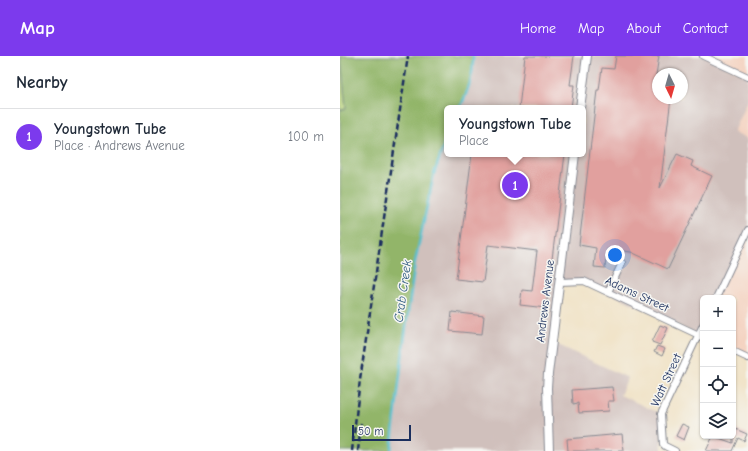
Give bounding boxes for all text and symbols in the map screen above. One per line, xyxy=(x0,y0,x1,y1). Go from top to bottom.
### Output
text: Map xyxy=(20,17,55,39)
text: Home xyxy=(520,20,556,37)
text: Map xyxy=(578,20,604,37)
text: About xyxy=(626,20,661,37)
text: Contact xyxy=(683,20,728,37)
north arrow xyxy=(652,68,688,104)
text: Nearby xyxy=(16,73,67,92)
popup xyxy=(444,105,586,157)
text: Youngstown Tube xyxy=(459,115,571,133)
text: Youngstown Tube xyxy=(54,120,166,138)
text: 1 xyxy=(26,129,32,144)
text: 100 m xyxy=(288,129,324,144)
text: Place xyxy=(459,133,489,148)
text: Place · Andrews Avenue xyxy=(54,138,185,153)
pin: 1 xyxy=(502,170,528,200)
your location xyxy=(605,245,625,265)
water label: Crab Creek xyxy=(391,258,414,323)
street label: Andrews Avenue xyxy=(533,259,557,343)
street label: Adams Street xyxy=(603,273,672,315)
map controls xyxy=(700,295,736,439)
button: + xyxy=(700,295,736,331)
button: − xyxy=(700,331,736,367)
street label: Watt Street xyxy=(648,351,685,409)
button: locate xyxy=(700,367,736,403)
button: layers xyxy=(700,403,736,439)
scale bar xyxy=(352,423,411,442)
text: 50 m xyxy=(358,425,383,438)

